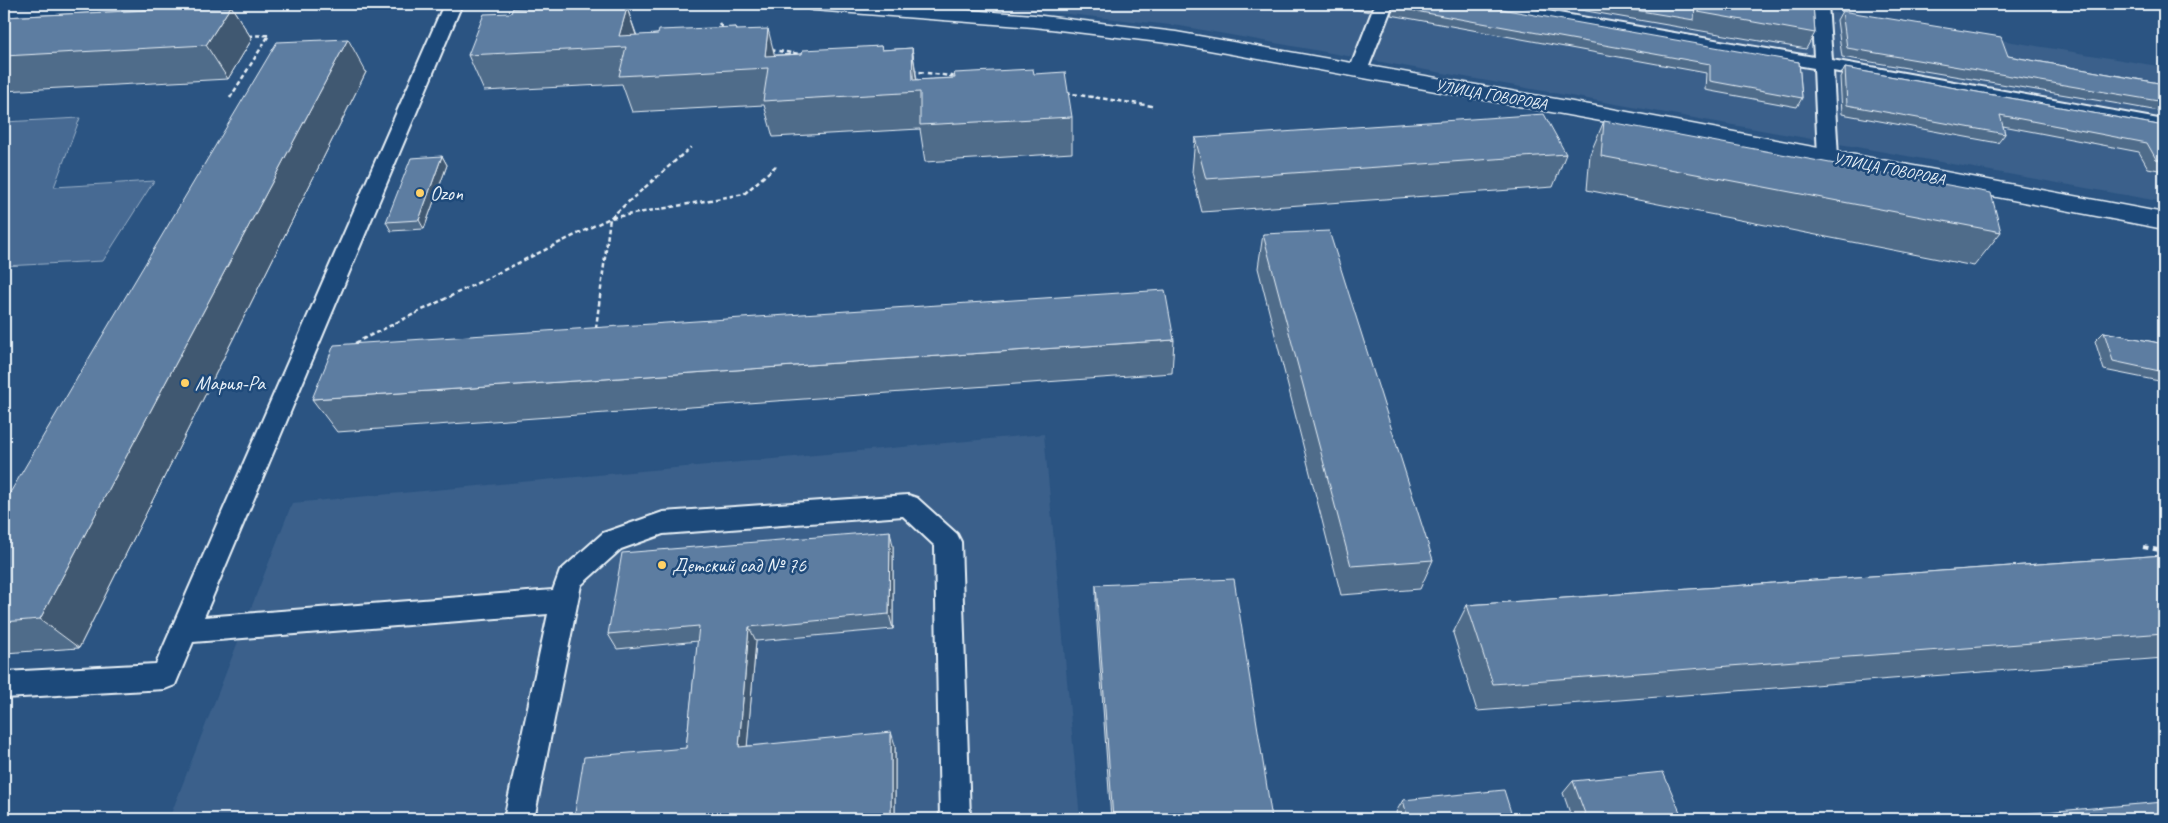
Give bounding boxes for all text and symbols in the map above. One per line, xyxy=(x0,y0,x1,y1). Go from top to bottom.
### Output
street label: УЛИЦА ГОВОРОВА xyxy=(1434,75,1549,115)
street label: УЛИЦА ГОВОРОВА xyxy=(1832,148,1947,190)
place label: Ozon xyxy=(430,181,464,206)
marker: Ozon xyxy=(414,187,426,199)
place label: Мария-Ра xyxy=(195,371,266,396)
marker: Мария-Ра xyxy=(179,377,191,389)
place label: Детский сад № 76 xyxy=(672,553,807,578)
marker: Детский сад № 76 xyxy=(656,559,668,571)

